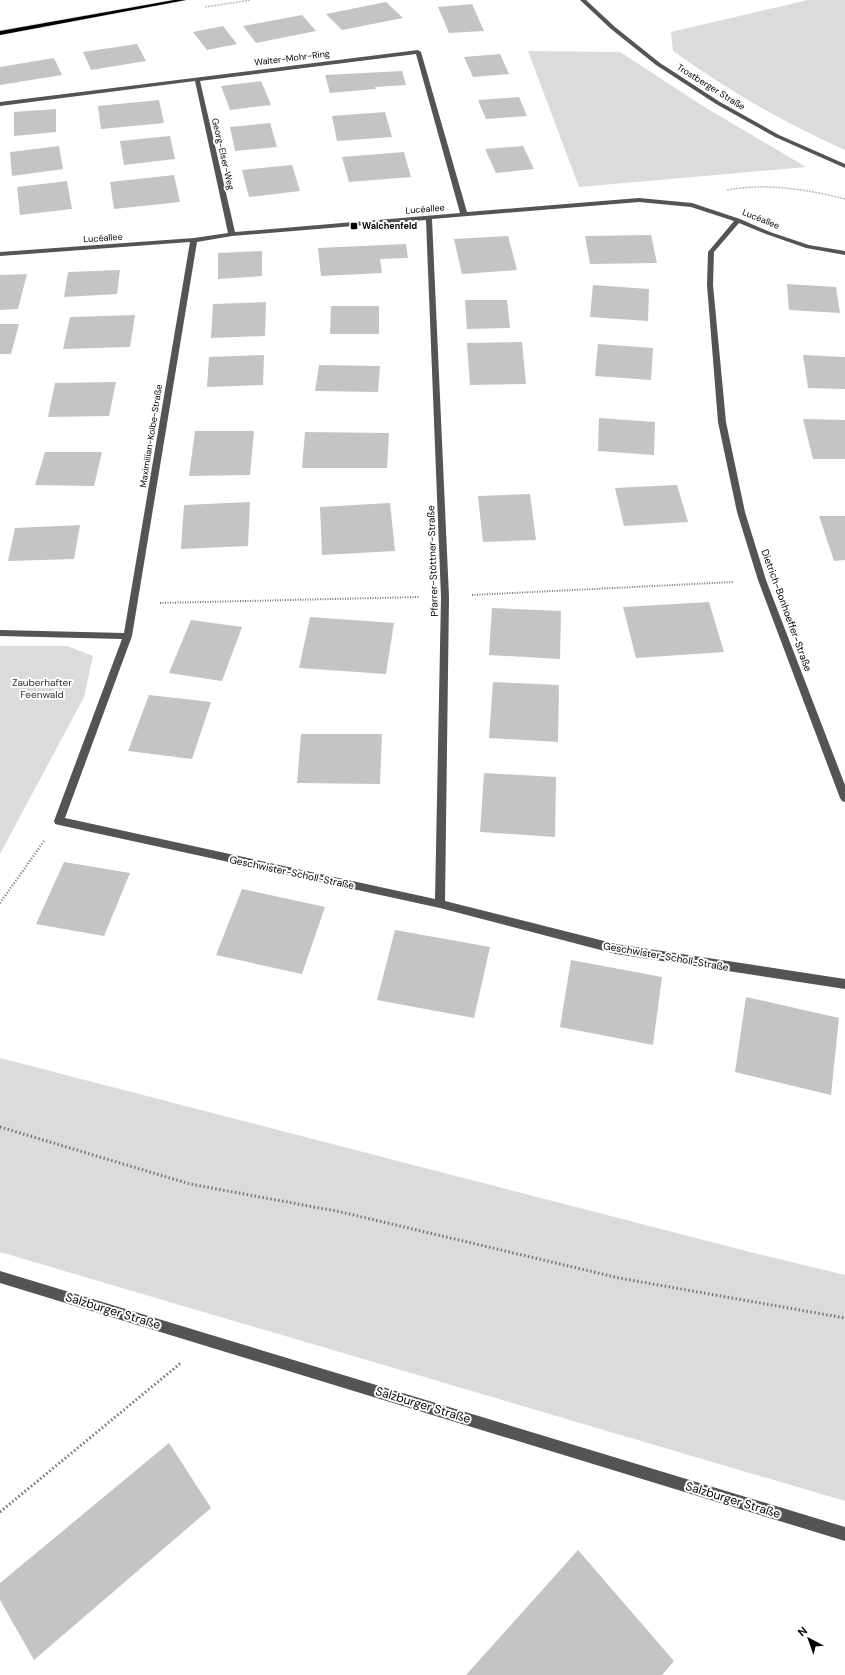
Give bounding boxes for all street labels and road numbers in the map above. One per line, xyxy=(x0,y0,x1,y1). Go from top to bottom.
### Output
street label: Walter-Mohr-Ring xyxy=(254,47,330,69)
street label: Trostberger Straße xyxy=(675,61,747,113)
street label: Georg-Elser-Weg xyxy=(209,117,237,191)
street label: Lucéallee xyxy=(405,201,445,217)
street label: Lucéallee xyxy=(741,206,781,232)
street label: Lucéallee xyxy=(83,231,123,245)
street label: Maximilian-Kolbe-Straße xyxy=(137,384,165,488)
street label: Pfarrer-Stöttner-Straße xyxy=(424,505,441,617)
street label: Dietrich-Bonhoeffer-Straße xyxy=(758,547,815,673)
street label: Geschwister-Scholl-Straße xyxy=(228,853,356,892)
street label: Geschwister-Scholl-Straße xyxy=(602,939,730,974)
street label: Salzburger Straße xyxy=(64,1289,163,1333)
street label: Salzburger Straße xyxy=(374,1383,473,1427)
street label: Salzburger Straße xyxy=(684,1478,783,1522)

